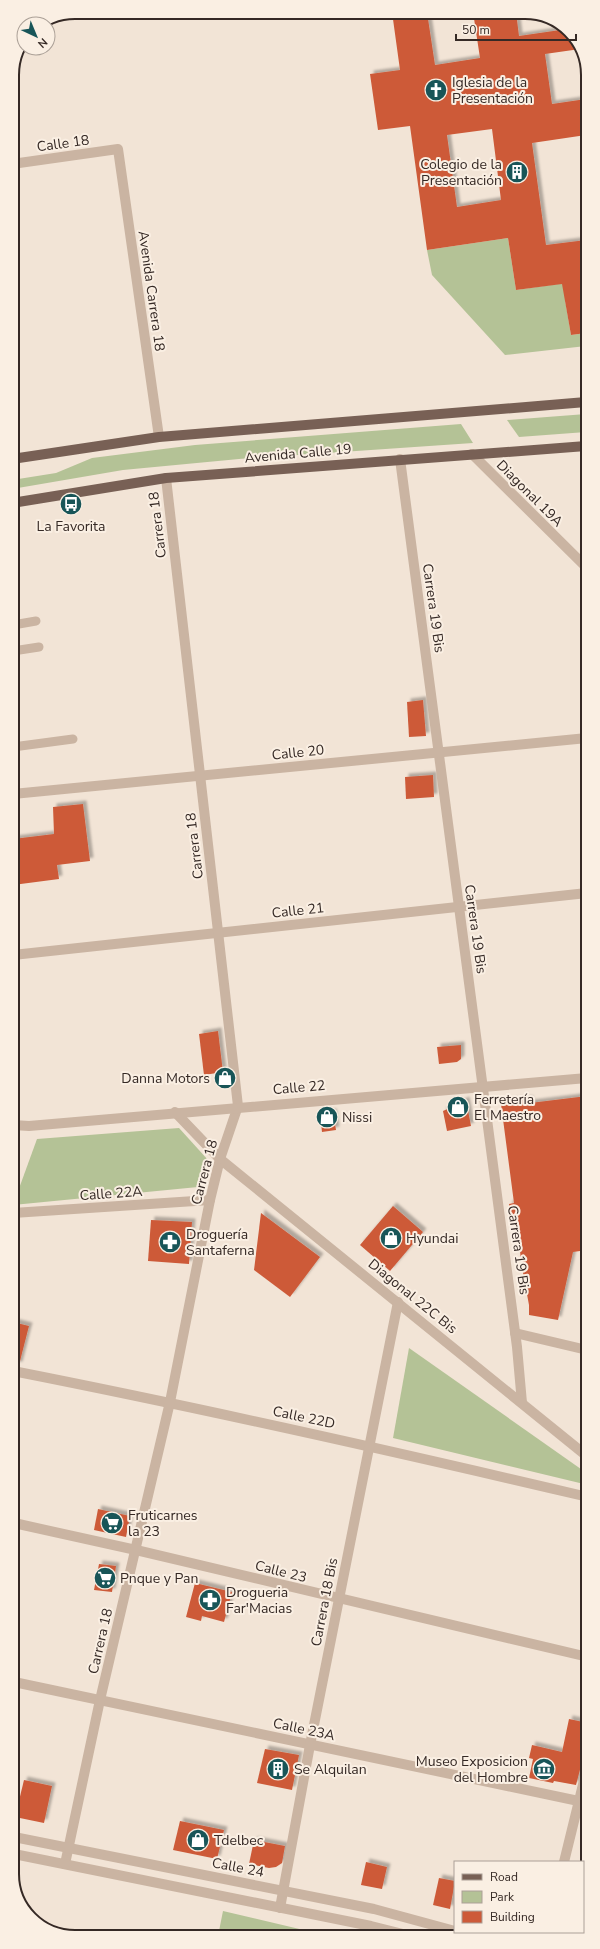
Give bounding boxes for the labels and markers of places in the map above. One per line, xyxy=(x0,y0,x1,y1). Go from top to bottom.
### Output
place label: Iglesia de la Presentación xyxy=(452,73,533,108)
church icon: Iglesia de la Presentación xyxy=(423,77,449,103)
place label: Colegio de la Presentación xyxy=(420,155,502,190)
building icon: Colegio de la Presentación xyxy=(504,159,530,185)
bus stop icon: La Favorita xyxy=(58,491,84,517)
place label: La Favorita xyxy=(37,517,105,536)
shop icon: Danna Motors xyxy=(212,1065,238,1091)
place label: Danna Motors xyxy=(121,1069,210,1088)
place label: Ferretería El Maestro xyxy=(474,1090,541,1125)
shop icon: Ferretería El Maestro xyxy=(445,1094,471,1120)
shop icon: Nissi xyxy=(314,1104,340,1130)
place label: Nissi xyxy=(342,1108,372,1127)
place label: Droguería Santaferna xyxy=(186,1225,255,1260)
shop icon: Hyundai xyxy=(378,1225,404,1251)
pharmacy icon: Droguería Santaferna xyxy=(157,1229,183,1255)
place label: Hyundai xyxy=(406,1229,459,1248)
place label: Fruticarnes la 23 xyxy=(128,1506,198,1541)
supermarket icon: Fruticarnes la 23 xyxy=(99,1510,125,1536)
supermarket icon: Pnque y Pan xyxy=(92,1565,118,1591)
place label: Pnque y Pan xyxy=(120,1569,198,1588)
place label: Drogueria Far'Macias xyxy=(226,1583,292,1618)
pharmacy icon: Drogueria Far'Macias xyxy=(197,1587,223,1613)
place label: Museo Exposicion del Hombre xyxy=(416,1752,528,1787)
building icon: Se Alquilan xyxy=(265,1756,291,1782)
museum icon: Museo Exposicion del Hombre xyxy=(531,1756,557,1782)
place label: Se Alquilan xyxy=(294,1760,367,1779)
shop icon: Tdelbec xyxy=(185,1827,211,1853)
place label: Tdelbec xyxy=(214,1831,264,1850)

